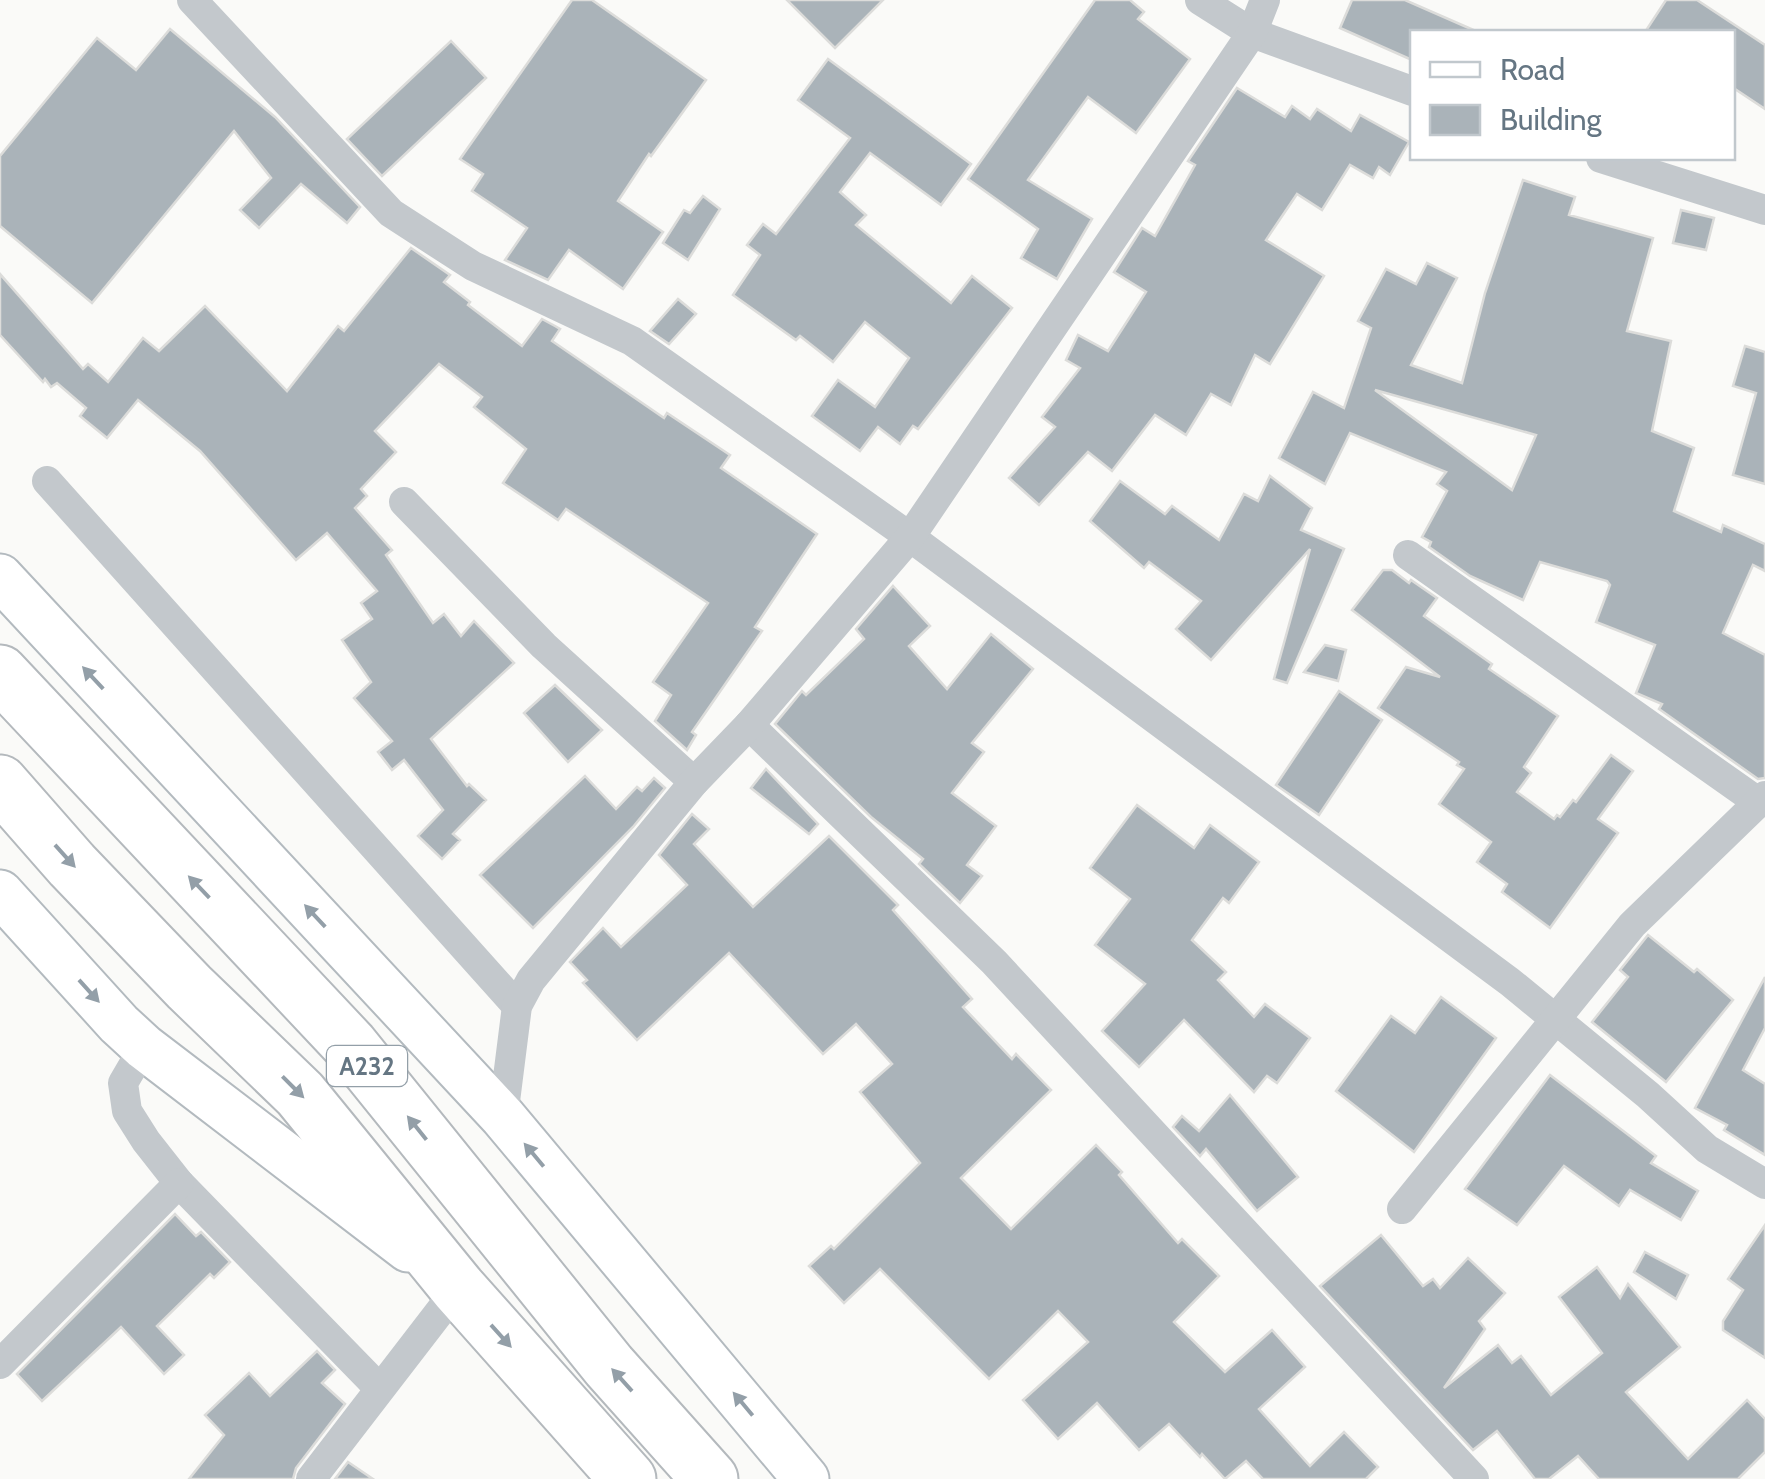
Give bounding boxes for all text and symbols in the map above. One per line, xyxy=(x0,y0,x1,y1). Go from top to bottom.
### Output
legend xyxy=(1410,30,1735,160)
text: Road xyxy=(1500,51,1565,88)
text: Building xyxy=(1500,101,1603,138)
one-way arrow xyxy=(82,666,105,690)
one-way arrow xyxy=(53,843,75,868)
one-way arrow xyxy=(188,875,211,899)
one-way arrow xyxy=(304,904,327,928)
one-way arrow xyxy=(77,979,100,1003)
road number: A232 xyxy=(327,1046,407,1086)
one-way arrow xyxy=(280,1075,304,1099)
one-way arrow xyxy=(407,1116,428,1141)
one-way arrow xyxy=(524,1143,545,1168)
one-way arrow xyxy=(490,1324,512,1349)
one-way arrow xyxy=(611,1368,634,1392)
one-way arrow xyxy=(733,1392,754,1417)

